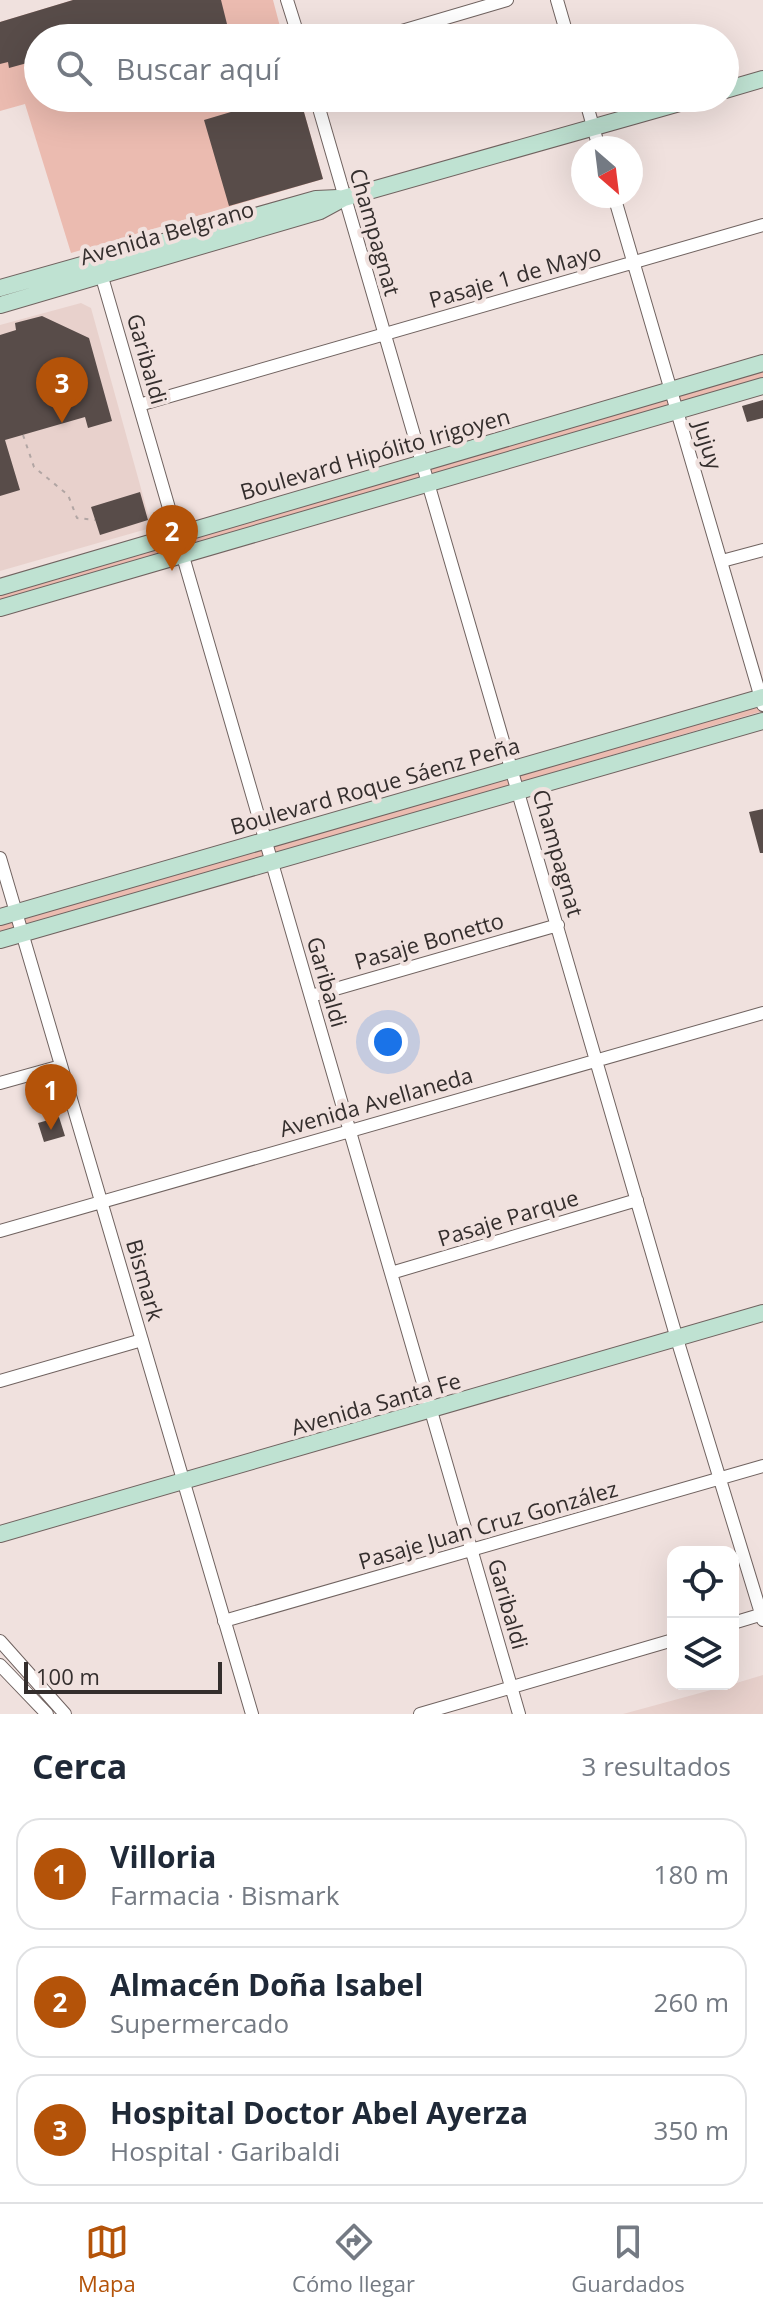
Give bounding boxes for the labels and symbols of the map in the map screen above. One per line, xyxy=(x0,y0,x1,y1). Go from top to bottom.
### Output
north arrow xyxy=(571,136,643,208)
street label: Champagnat xyxy=(343,165,408,299)
street label: Avenida Belgrano xyxy=(76,193,257,271)
street label: Pasaje 1 de Mayo xyxy=(425,236,604,314)
street label: Garibaldi xyxy=(121,310,175,408)
pin: 3 xyxy=(36,357,88,423)
street label: Boulevard Hipólito Irigoyen xyxy=(236,400,513,506)
street label: Jujuy xyxy=(687,415,731,474)
pin: 2 xyxy=(146,505,198,571)
street label: Boulevard Roque Sáenz Peña xyxy=(227,729,523,841)
street label: Champagnat xyxy=(526,786,591,920)
street label: Pasaje Bonetto xyxy=(351,904,507,976)
street label: Garibaldi xyxy=(301,933,355,1031)
your location xyxy=(368,1022,408,1062)
street label: Avenida Avellaneda xyxy=(276,1059,476,1143)
pin: 1 xyxy=(25,1064,77,1130)
street label: Pasaje Parque xyxy=(434,1181,582,1253)
street label: Bismark xyxy=(120,1236,172,1324)
street label: Avenida Santa Fe xyxy=(287,1365,464,1442)
street label: Pasaje Juan Cruz González xyxy=(355,1473,621,1575)
street label: Garibaldi xyxy=(482,1555,536,1653)
scale bar xyxy=(24,1658,222,1694)

